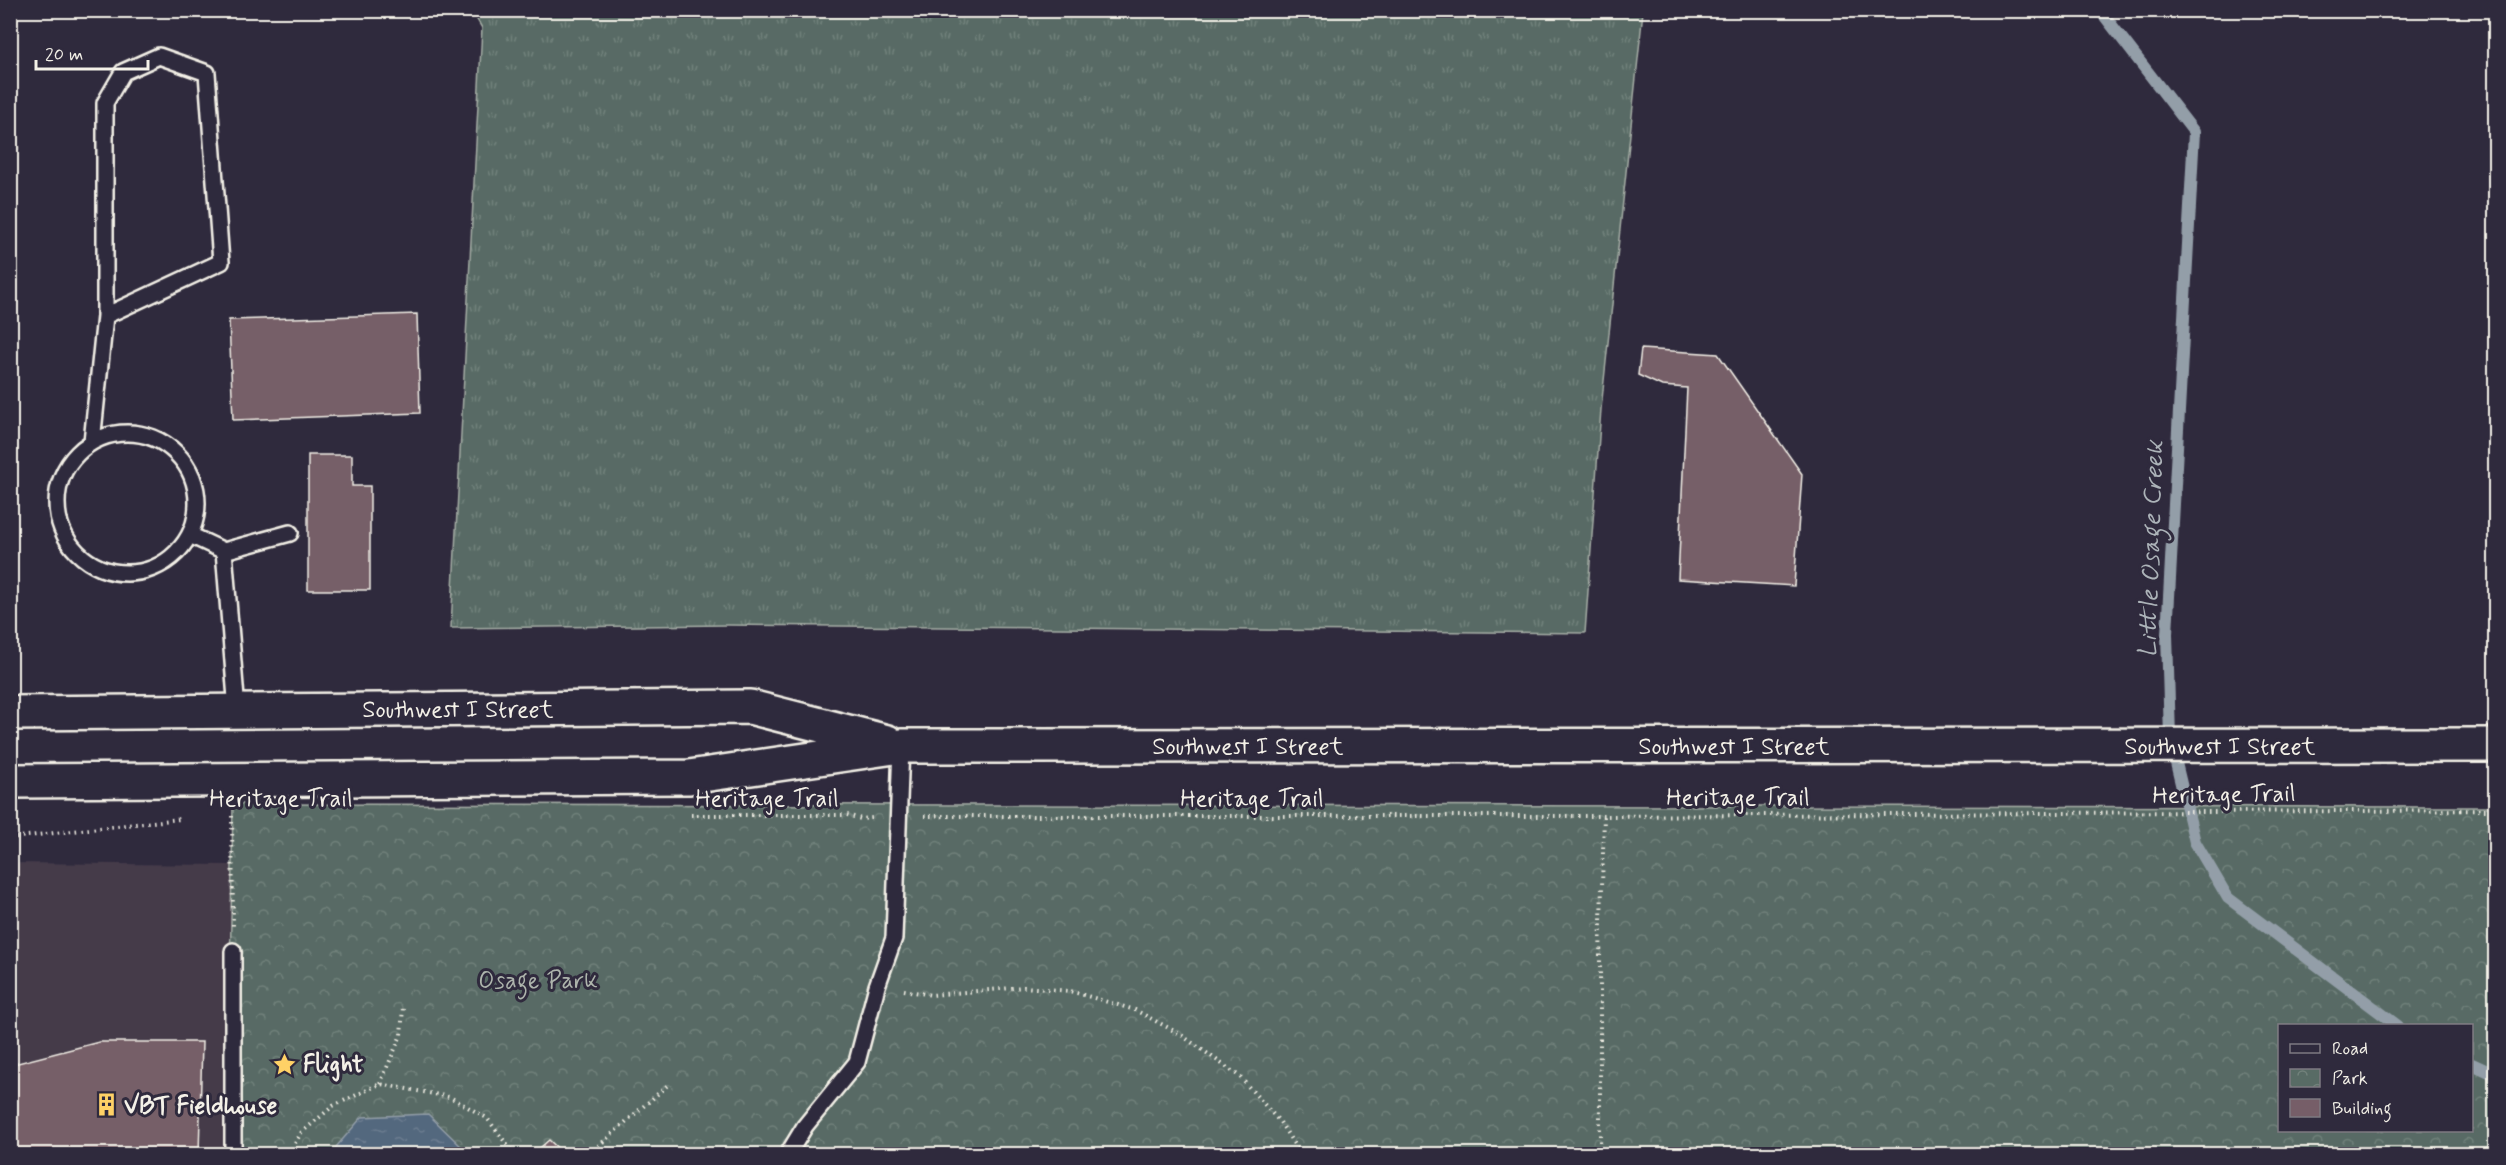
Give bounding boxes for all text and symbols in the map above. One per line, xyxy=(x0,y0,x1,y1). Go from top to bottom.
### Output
scale bar xyxy=(36,33,148,71)
text: 20 m xyxy=(45,43,83,67)
water label: Little Osage Creek xyxy=(2131,439,2176,658)
street label: Southwest I Street xyxy=(362,695,554,726)
street label: Southwest I Street xyxy=(1152,732,1344,763)
street label: Southwest I Street xyxy=(1638,732,1830,763)
street label: Southwest I Street xyxy=(2124,732,2316,763)
street label: Heritage Trail xyxy=(2152,779,2296,812)
street label: Heritage Trail xyxy=(1666,783,1810,814)
street label: Heritage Trail xyxy=(209,784,353,815)
street label: Heritage Trail xyxy=(695,784,839,815)
street label: Heritage Trail xyxy=(1180,784,1324,815)
park label: Osage Park xyxy=(478,966,598,1000)
legend xyxy=(2278,1024,2473,1132)
text: Road xyxy=(2332,1037,2368,1061)
place label: Flight xyxy=(303,1050,364,1082)
place icon: Flight xyxy=(272,1051,298,1077)
text: Park xyxy=(2332,1067,2368,1091)
place label: VBT Fieldhouse xyxy=(124,1091,278,1122)
building icon: VBT Fieldhouse xyxy=(93,1092,119,1118)
text: Building xyxy=(2332,1097,2392,1123)

